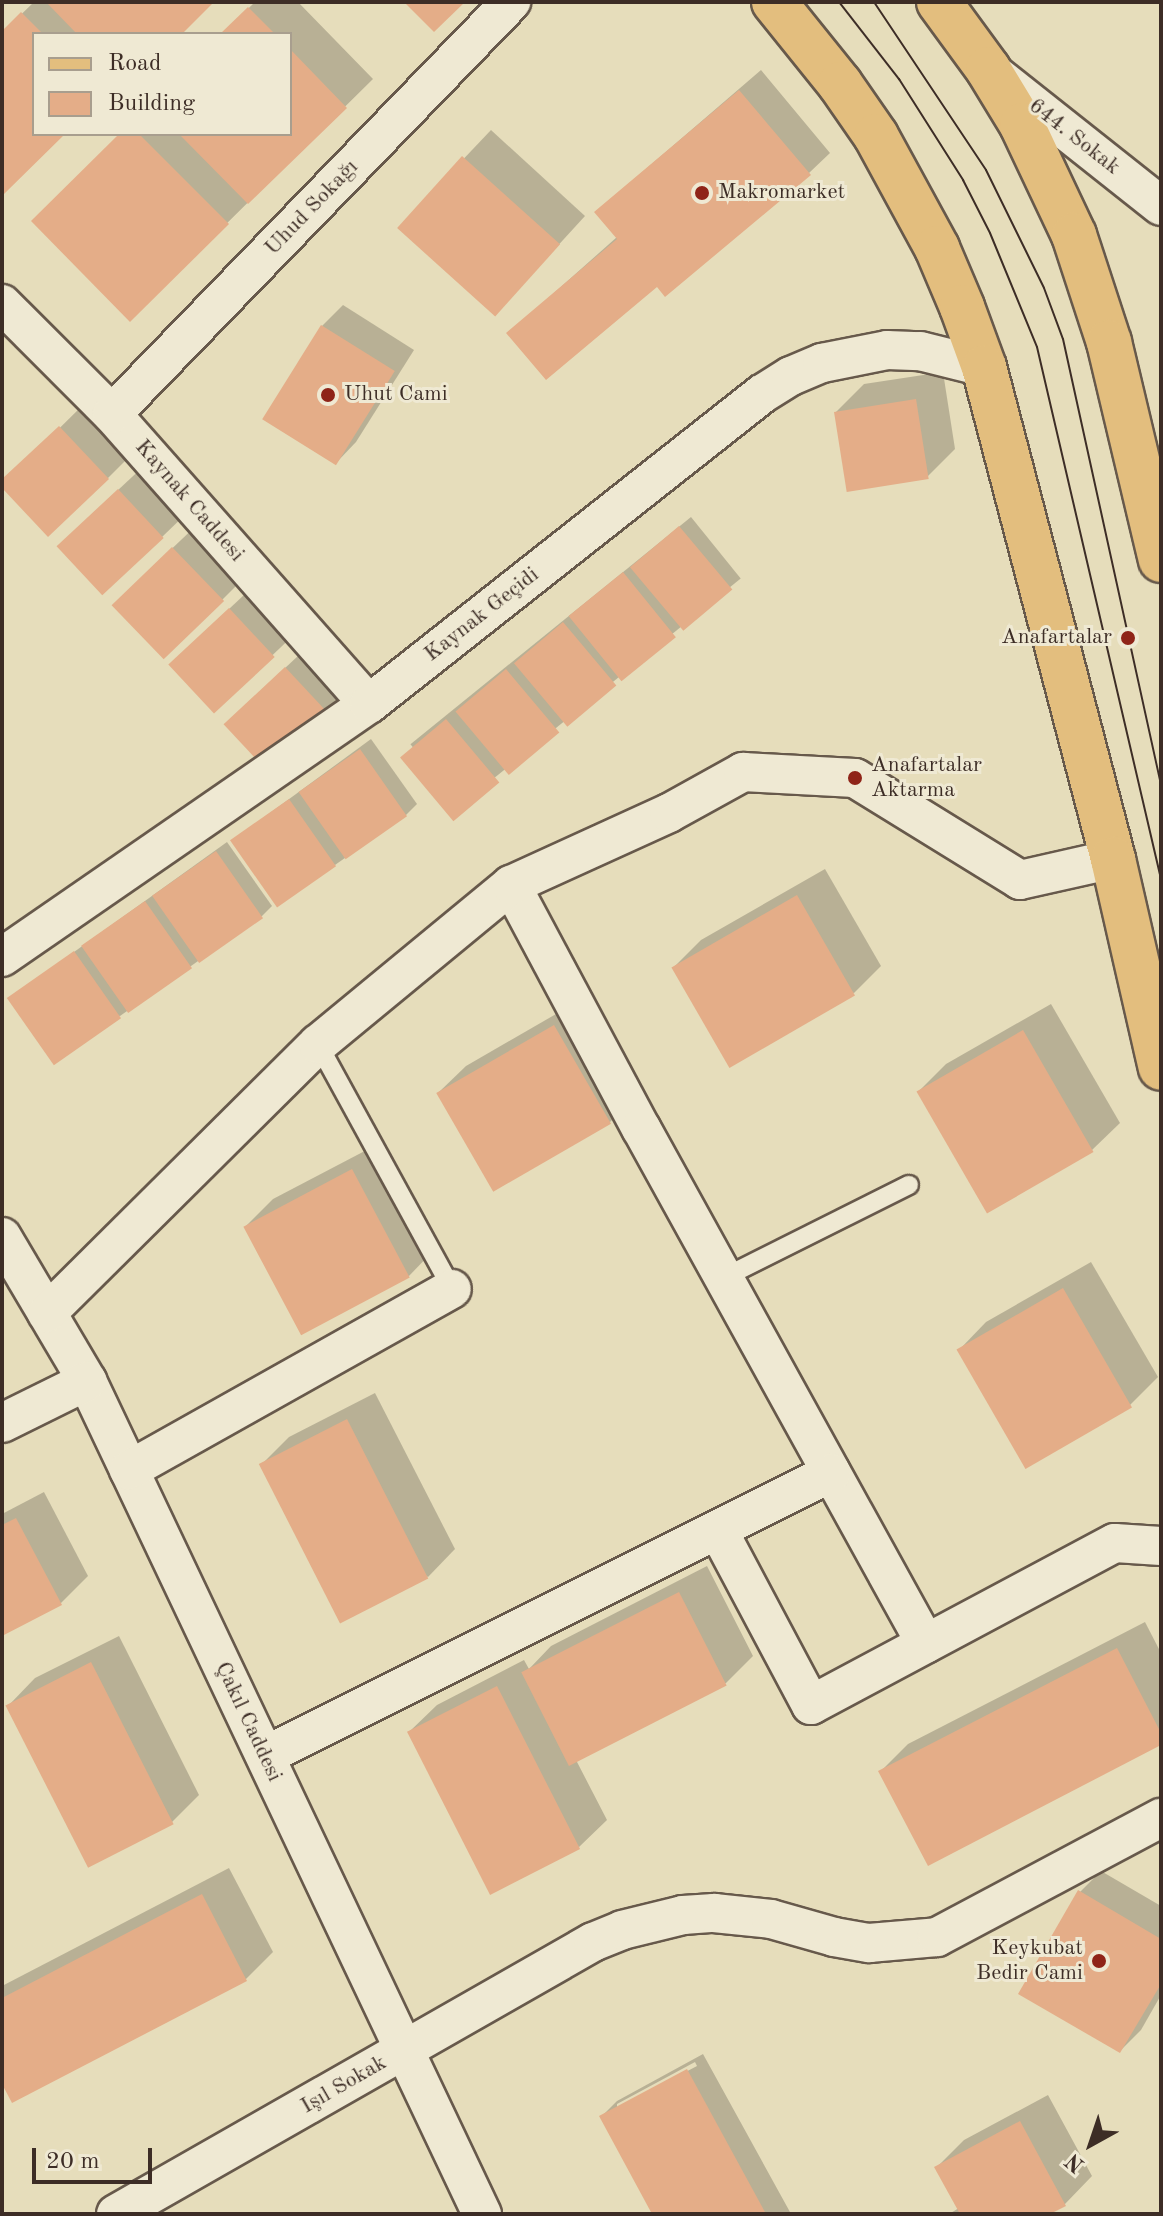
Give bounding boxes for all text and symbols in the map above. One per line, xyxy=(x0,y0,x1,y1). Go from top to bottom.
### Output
legend xyxy=(32,32,292,136)
text: Road xyxy=(108,52,161,76)
text: Building xyxy=(108,92,195,116)
street label: 644. Sokak xyxy=(1023,93,1125,181)
street label: Uhud Sokağı xyxy=(260,155,364,261)
place label: Makromarket xyxy=(718,180,845,206)
marker: Makromarket xyxy=(693,184,711,202)
place label: Uhut Cami xyxy=(344,382,448,408)
marker: Uhut Cami xyxy=(319,386,337,404)
street label: Kaynak Caddesi xyxy=(129,434,249,568)
street label: Kaynak Geçidi xyxy=(419,562,545,668)
place label: Anafartalar xyxy=(1001,625,1112,651)
marker: Anafartalar xyxy=(1119,629,1137,647)
place label: Anafartalar Aktarma xyxy=(871,752,982,804)
marker: Anafartalar Aktarma xyxy=(846,769,864,787)
street label: Çakıl Caddesi xyxy=(209,1658,287,1786)
place label: Keykubat Bedir Cami xyxy=(976,1935,1083,1986)
marker: Keykubat Bedir Cami xyxy=(1090,1952,1108,1970)
street label: Işıl Sokak xyxy=(296,2050,392,2120)
north arrow xyxy=(1051,2104,1131,2184)
scale bar xyxy=(36,2132,156,2182)
text: N xyxy=(1062,2149,1089,2176)
text: 20 m xyxy=(46,2150,100,2174)

